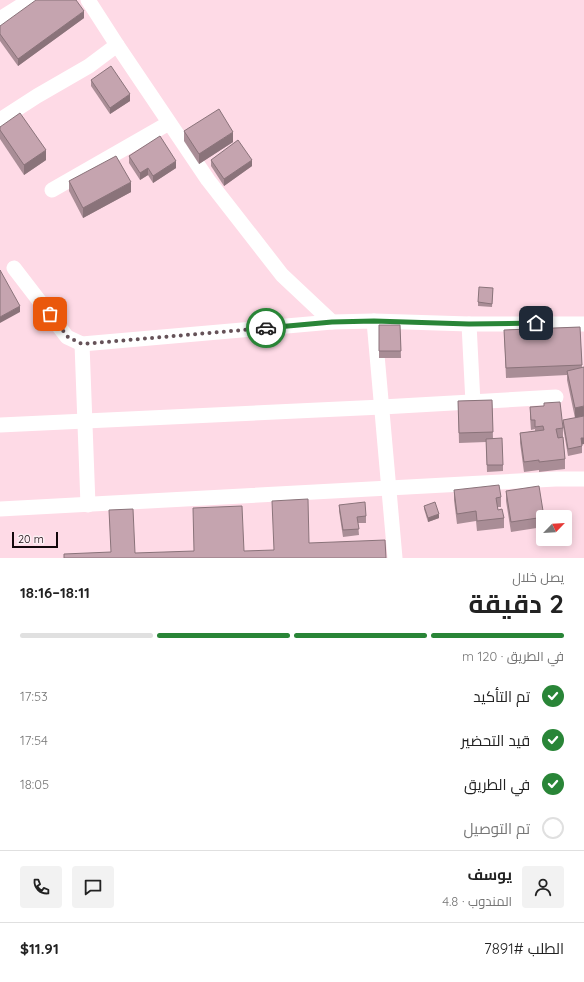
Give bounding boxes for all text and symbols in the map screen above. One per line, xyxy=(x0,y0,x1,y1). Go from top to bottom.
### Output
pin xyxy=(33,297,67,331)
icon: bag xyxy=(39,303,61,325)
pin xyxy=(519,306,553,340)
courier xyxy=(246,308,286,348)
icon: home xyxy=(525,312,547,334)
icon: car xyxy=(255,317,277,339)
north arrow xyxy=(536,510,572,546)
map controls xyxy=(536,510,572,546)
scale bar xyxy=(12,530,58,549)
text: 20 m xyxy=(18,532,44,546)
text: يصل خلال xyxy=(512,569,564,585)
text: 18:11–18:16 xyxy=(20,583,90,602)
text: 2 دقيقة xyxy=(468,587,564,620)
text: في الطريق · 120 m xyxy=(462,648,564,664)
icon: check xyxy=(542,685,564,707)
text: تم التأكيد xyxy=(473,687,530,706)
text: 17:53 xyxy=(20,688,48,704)
icon: check xyxy=(542,729,564,751)
text: قيد التحضير xyxy=(461,731,530,750)
text: 17:54 xyxy=(20,732,48,748)
icon: check xyxy=(542,773,564,795)
text: في الطريق xyxy=(464,775,530,794)
text: 18:05 xyxy=(20,776,49,792)
text: تم التوصيل xyxy=(464,819,530,838)
text: يوسف xyxy=(467,865,512,884)
button: phone xyxy=(20,866,62,908)
button: chat xyxy=(72,866,114,908)
button: person xyxy=(522,866,564,908)
text: المندوب · 4.8 xyxy=(442,893,512,909)
text: $11.91 xyxy=(20,939,59,958)
text: الطلب #7891 xyxy=(484,939,564,958)

